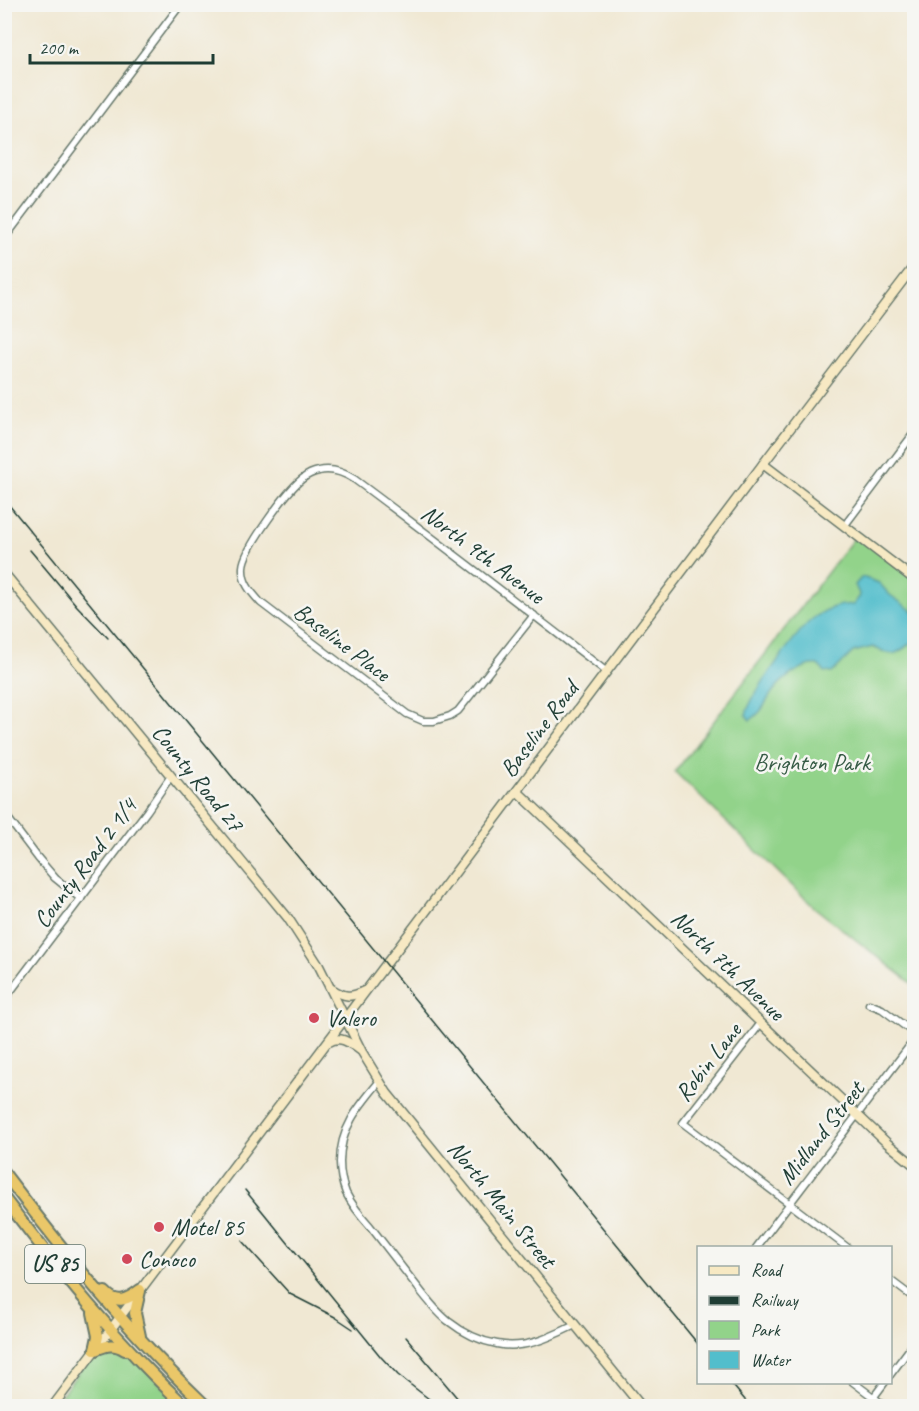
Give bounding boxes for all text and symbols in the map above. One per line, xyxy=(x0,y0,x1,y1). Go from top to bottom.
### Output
scale bar xyxy=(30,27,213,65)
text: 200 m xyxy=(39,37,80,59)
street label: North 9th Avenue xyxy=(415,498,552,611)
street label: Baseline Place xyxy=(288,596,398,689)
street label: Baseline Road xyxy=(493,672,587,783)
street label: County Road 27 xyxy=(145,718,251,839)
park label: Brighton Park xyxy=(754,747,872,777)
street label: County Road 2 1/4 xyxy=(27,791,145,934)
street label: North 7th Avenue xyxy=(665,903,793,1028)
place label: Valero xyxy=(326,1003,378,1033)
marker: Valero xyxy=(307,1011,321,1025)
street label: Robin Lane xyxy=(668,1015,749,1107)
street label: Midland Street xyxy=(771,1074,872,1191)
street label: North Main Street xyxy=(441,1134,564,1275)
place label: Motel 85 xyxy=(171,1212,245,1242)
marker: Motel 85 xyxy=(152,1220,166,1234)
place label: Conoco xyxy=(139,1244,196,1274)
road number: US 85 xyxy=(25,1245,85,1283)
legend xyxy=(697,1246,892,1384)
marker: Conoco xyxy=(120,1252,134,1266)
text: Road xyxy=(751,1259,784,1281)
text: Railway xyxy=(751,1289,799,1311)
text: Park xyxy=(751,1319,781,1341)
text: Water xyxy=(751,1349,792,1371)

